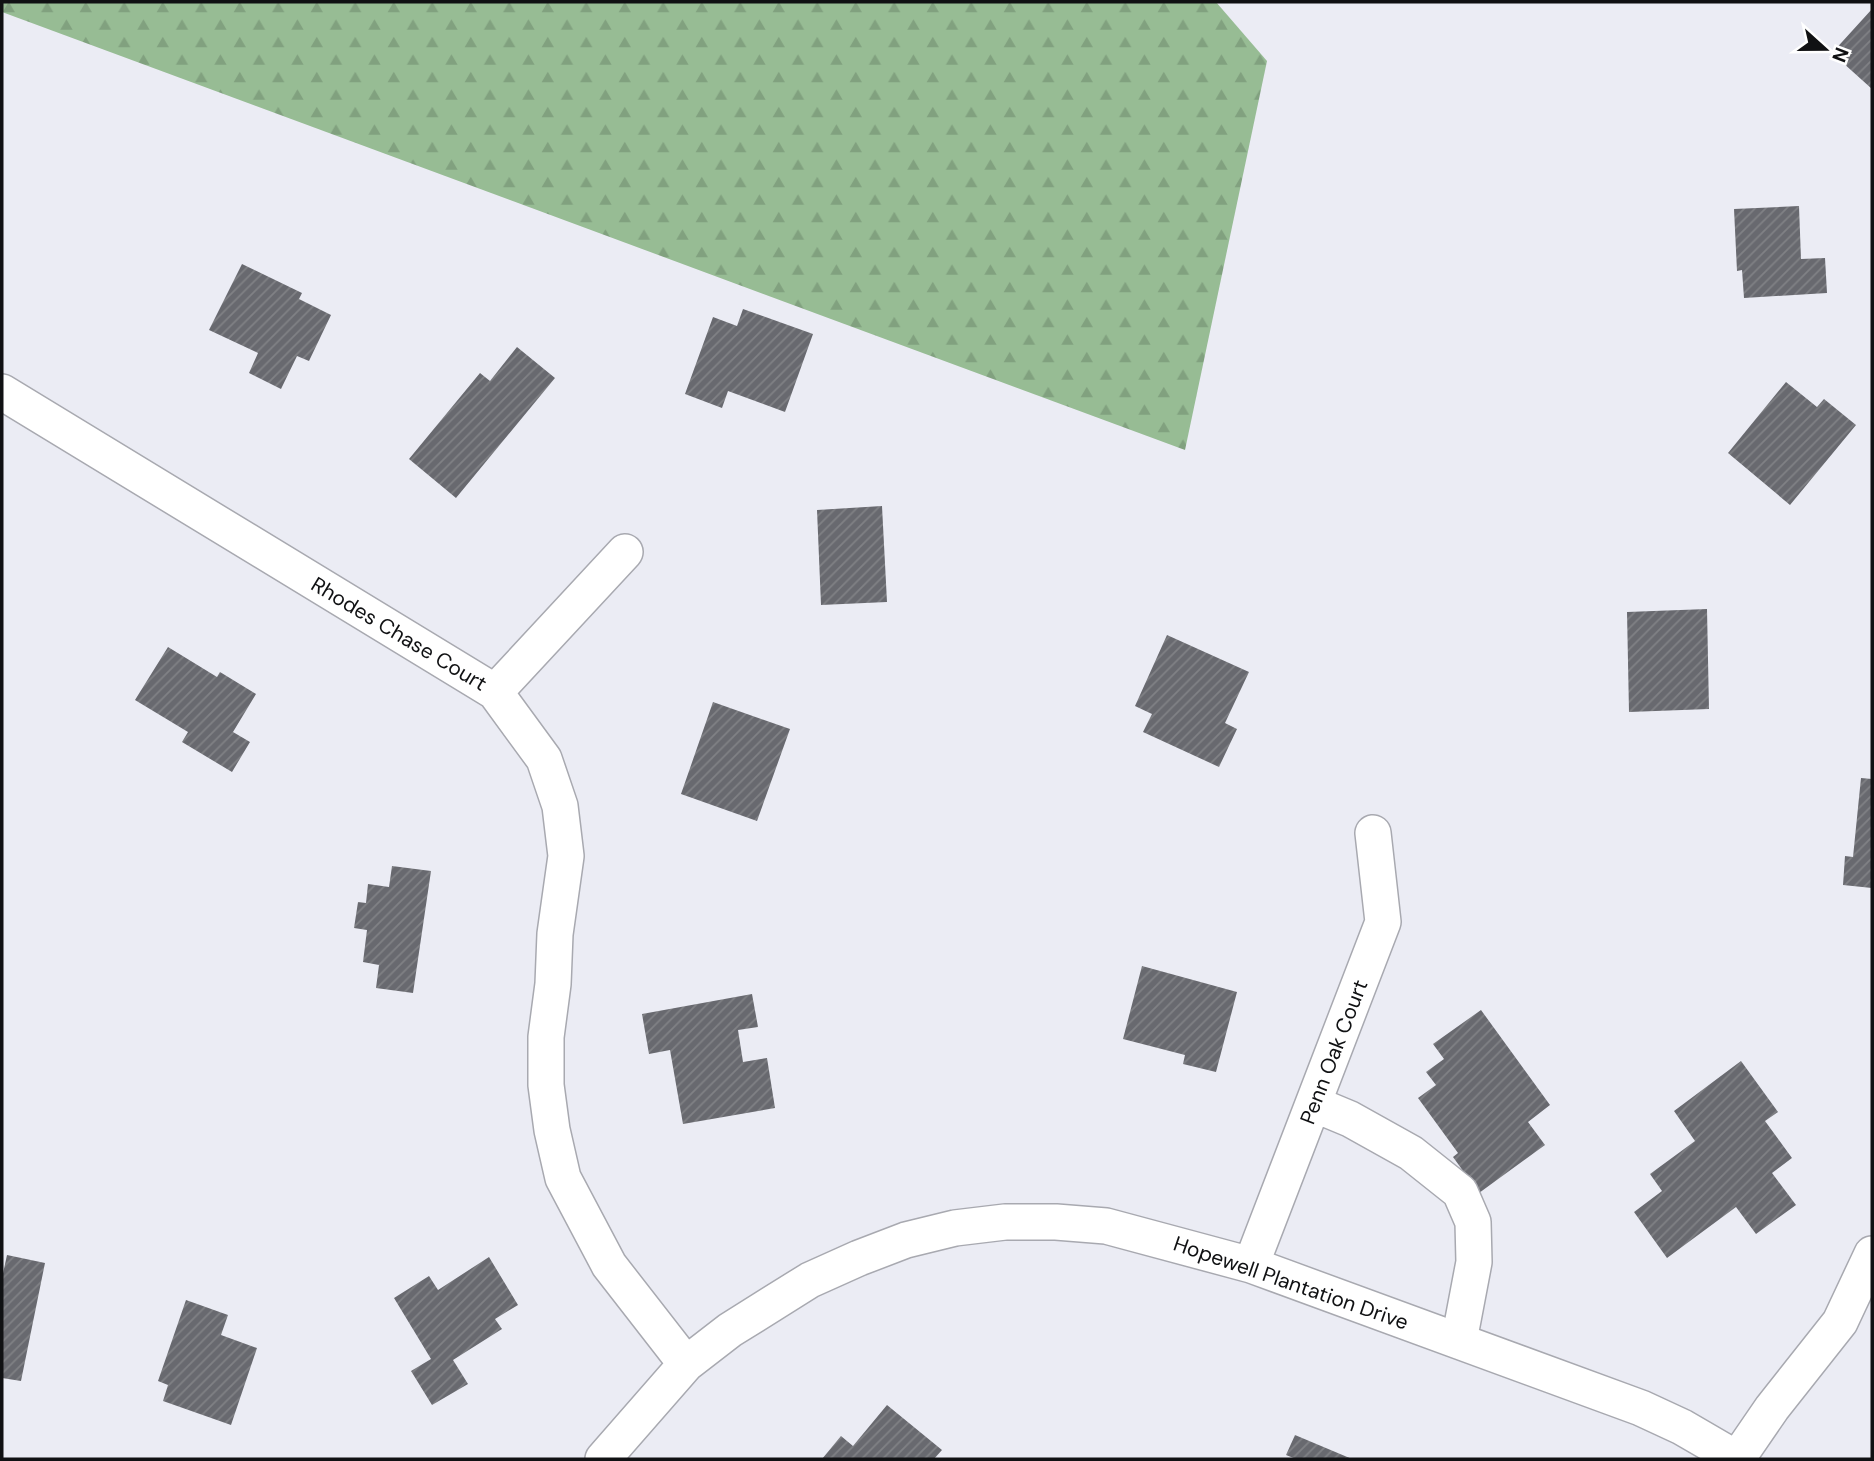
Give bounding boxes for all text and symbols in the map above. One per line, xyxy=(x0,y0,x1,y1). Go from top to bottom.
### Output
north arrow xyxy=(1790,14,1860,84)
text: N xyxy=(1826,44,1855,66)
street label: Rhodes Chase Court xyxy=(306,570,492,698)
street label: Penn Oak Court xyxy=(1294,976,1374,1128)
street label: Hopewell Plantation Drive xyxy=(1170,1230,1412,1336)

